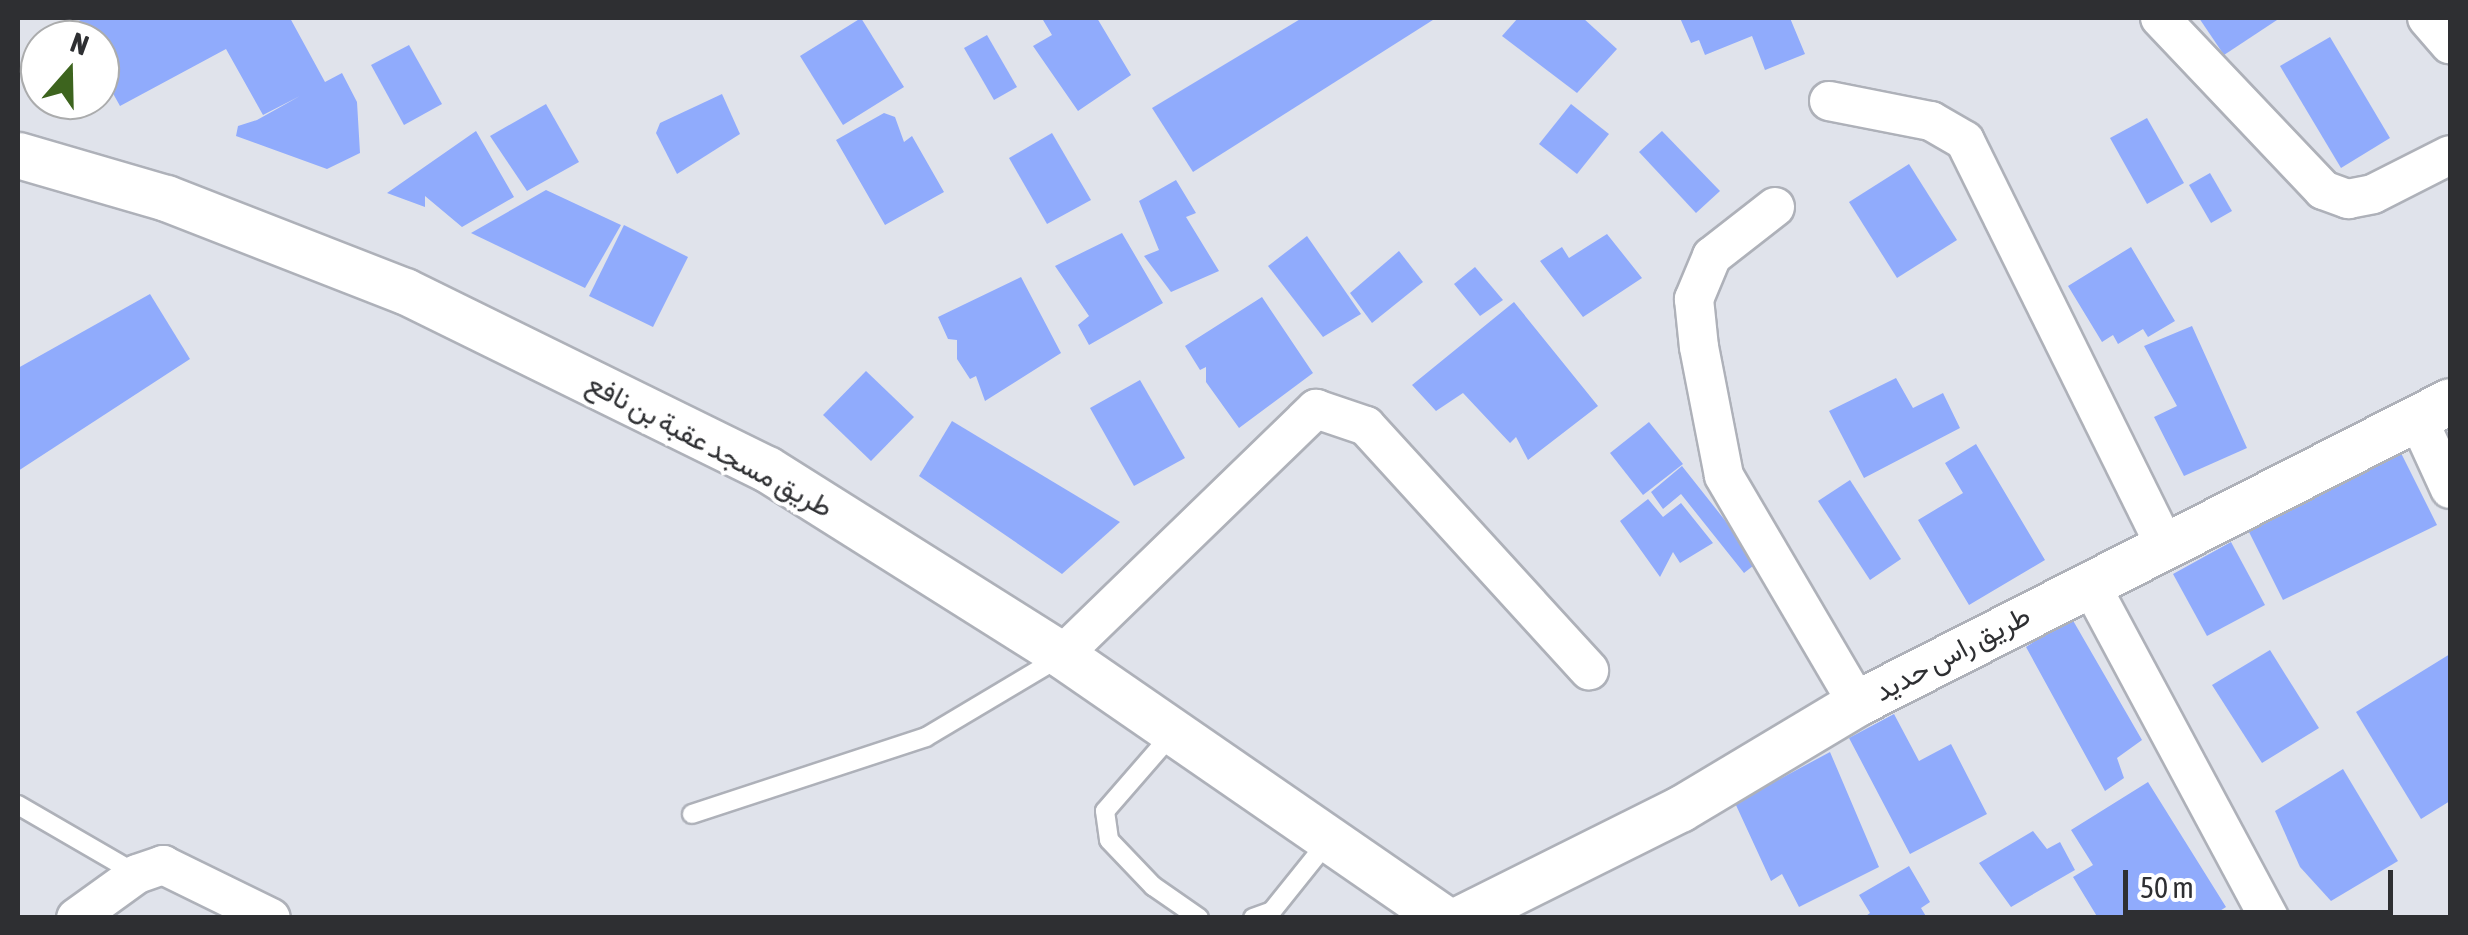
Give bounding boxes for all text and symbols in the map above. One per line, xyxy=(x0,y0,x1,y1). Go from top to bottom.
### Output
north arrow xyxy=(20,20,120,120)
text: N xyxy=(66,26,93,62)
street label: طريق مسجد عقبة بن نافع xyxy=(581,366,839,524)
street label: طريق راس حديد xyxy=(1868,598,2036,708)
scale bar xyxy=(2128,850,2398,912)
text: 50 m xyxy=(2140,870,2194,904)

